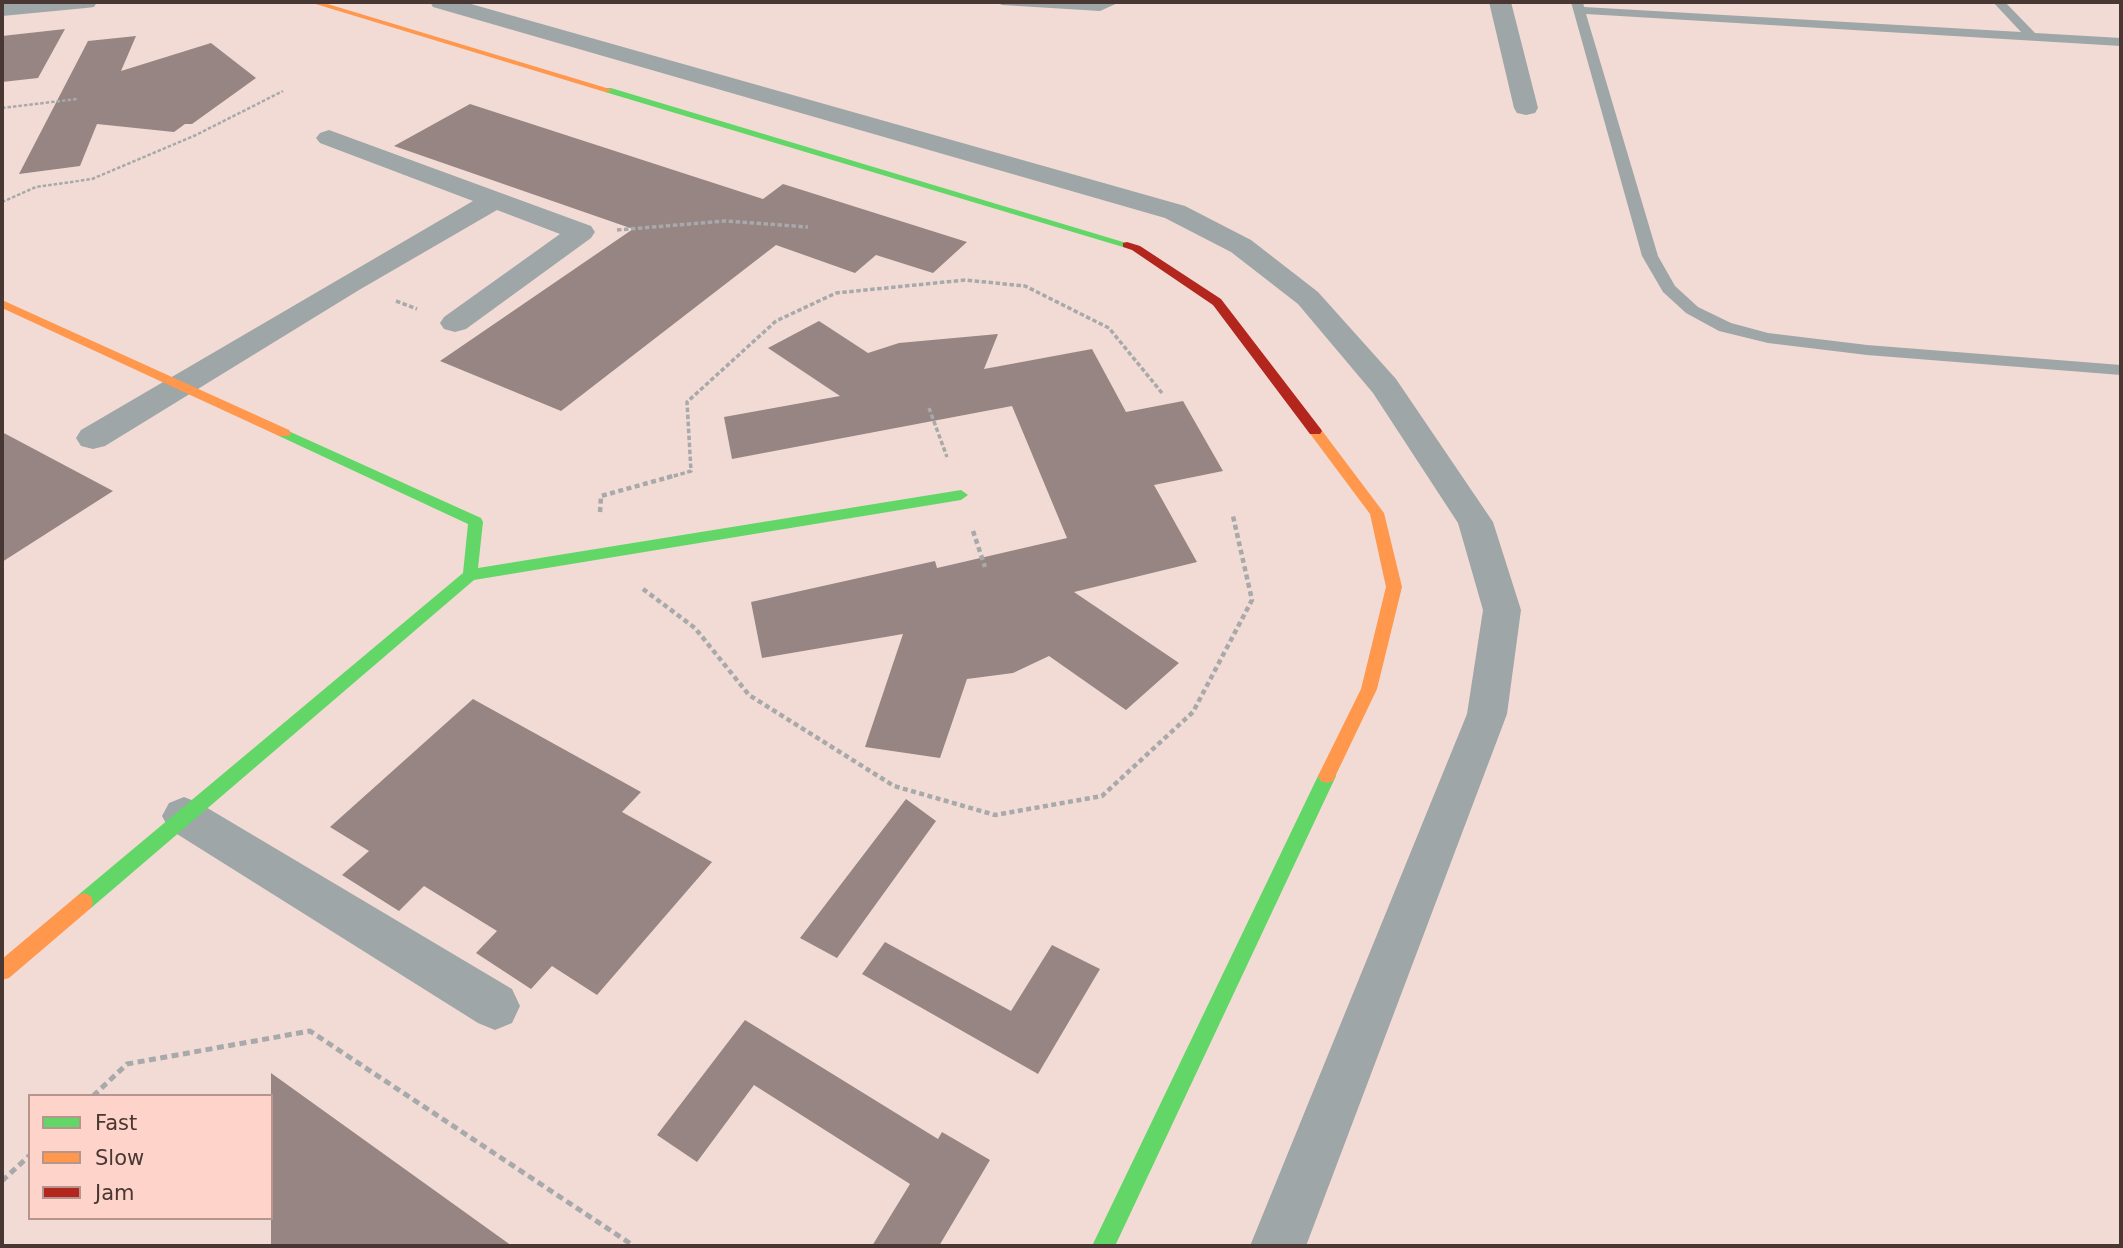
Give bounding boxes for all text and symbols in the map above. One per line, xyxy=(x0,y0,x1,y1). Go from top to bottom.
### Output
legend xyxy=(28,1094,273,1220)
text: Fast xyxy=(95,1111,137,1135)
text: Slow xyxy=(95,1146,144,1170)
text: Jam xyxy=(95,1181,135,1205)

